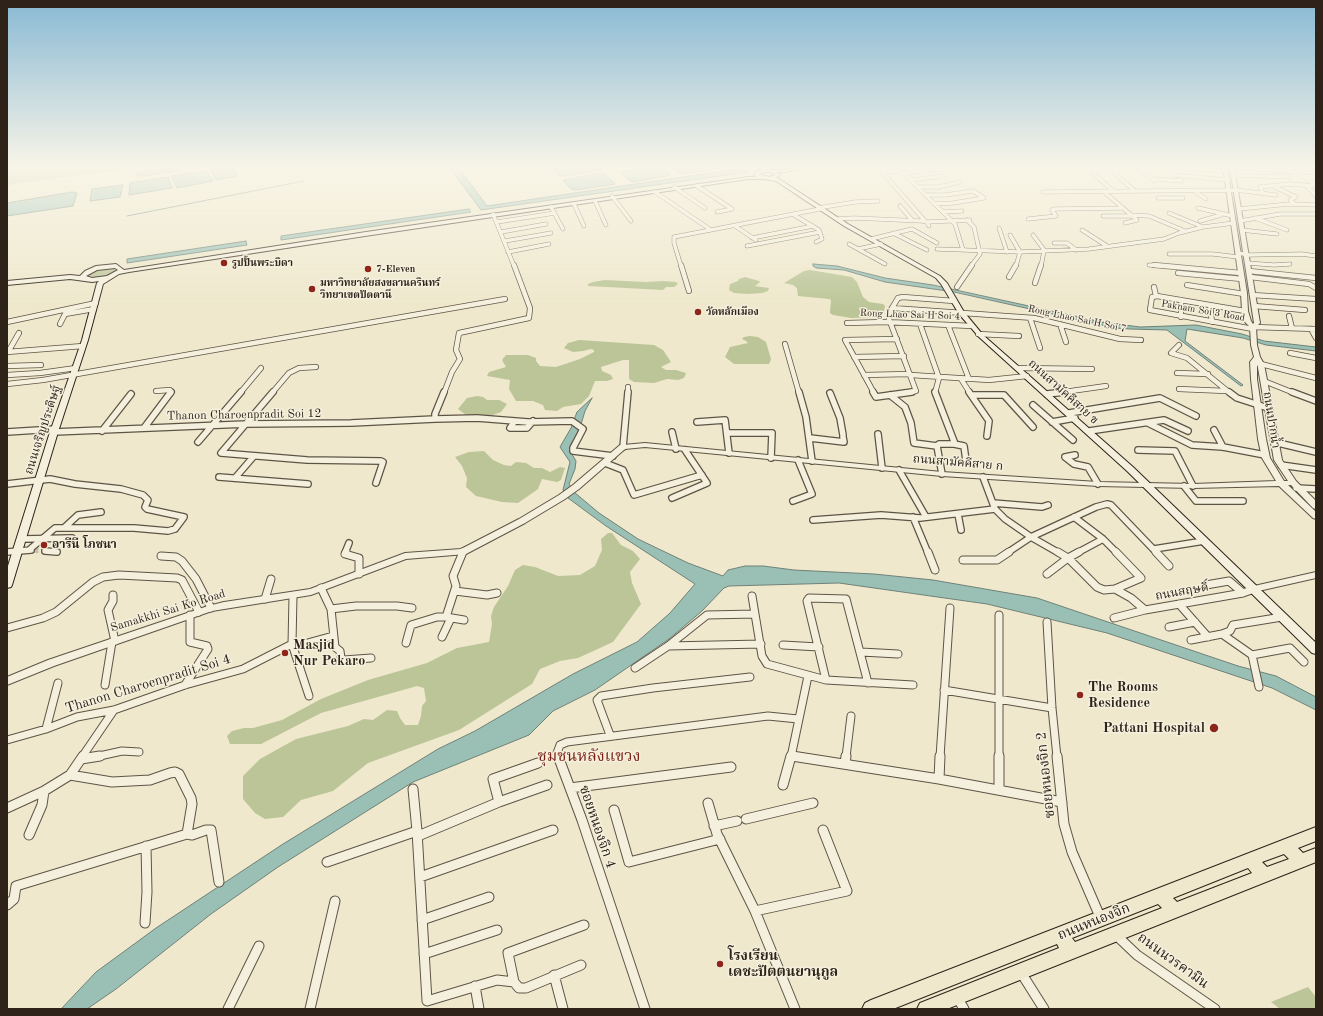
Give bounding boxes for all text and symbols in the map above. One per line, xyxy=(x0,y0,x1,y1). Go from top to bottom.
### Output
place label: รูปปั้นพระบิดา xyxy=(232,257,293,269)
marker: รูปปั้นพระบิดา xyxy=(219,258,229,268)
place label: 7-Eleven xyxy=(376,263,415,275)
marker: 7-Eleven xyxy=(363,264,373,274)
place label: มหาวิทยาลัยสงขลานครินทร์ วิทยาเขตปัตตานี xyxy=(320,277,440,300)
marker: มหาวิทยาลัยสงขลานครินทร์ วิทยาเขตปัตตานี xyxy=(307,284,317,294)
street label: Paknam Soi 3 Road xyxy=(1160,298,1246,324)
street label: Rong Lhao Sai H Soi 7 xyxy=(1027,303,1127,335)
place label: วัดหลักเมือง xyxy=(706,306,759,318)
marker: วัดหลักเมือง xyxy=(693,307,703,317)
street label: Rong Lhao Sai H Soi 4 xyxy=(860,307,960,323)
street label: ถนนสามัคคีสาย ข xyxy=(1025,357,1101,427)
street label: ถนนเจริญประดิษฐ์ xyxy=(22,384,64,476)
street label: ถนนปากน้ำ xyxy=(1259,391,1283,449)
street label: Thanon Charoenpradit Soi 12 xyxy=(167,406,321,424)
street label: ถนนสามัคคีสาย ก xyxy=(912,452,1004,474)
place label: อารีนี โภชนา xyxy=(52,538,117,552)
marker: อารีนี โภชนา xyxy=(39,540,49,550)
street label: ถนนสฤษดิ์ xyxy=(1154,580,1210,604)
street label: Samakkhi Sai Ko Road xyxy=(109,587,227,635)
place label: Masjid Nur Pekaro xyxy=(293,637,365,670)
marker: Masjid Nur Pekaro xyxy=(280,648,290,658)
street label: Thanon Charoenpradit Soi 4 xyxy=(63,651,233,717)
place label: The Rooms Residence xyxy=(1088,679,1158,712)
marker: The Rooms Residence xyxy=(1075,690,1085,700)
place label: Pattani Hospital xyxy=(1103,720,1205,736)
marker: Pattani Hospital xyxy=(1208,722,1220,734)
street label: ซอยหนองจิก 2 xyxy=(1033,731,1059,819)
district label: ชุมชนหลังแขวง xyxy=(538,747,640,767)
street label: ซอยหนองจิก 4 xyxy=(575,783,619,871)
street label: ถนนหนองจิก xyxy=(1055,900,1133,944)
street label: ถนนนวรคามิน xyxy=(1134,930,1212,992)
place label: โรงเรียน เดชะปัตตนยานุกูล xyxy=(728,948,838,980)
marker: โรงเรียน เดชะปัตตนยานุกูล xyxy=(715,959,725,969)

